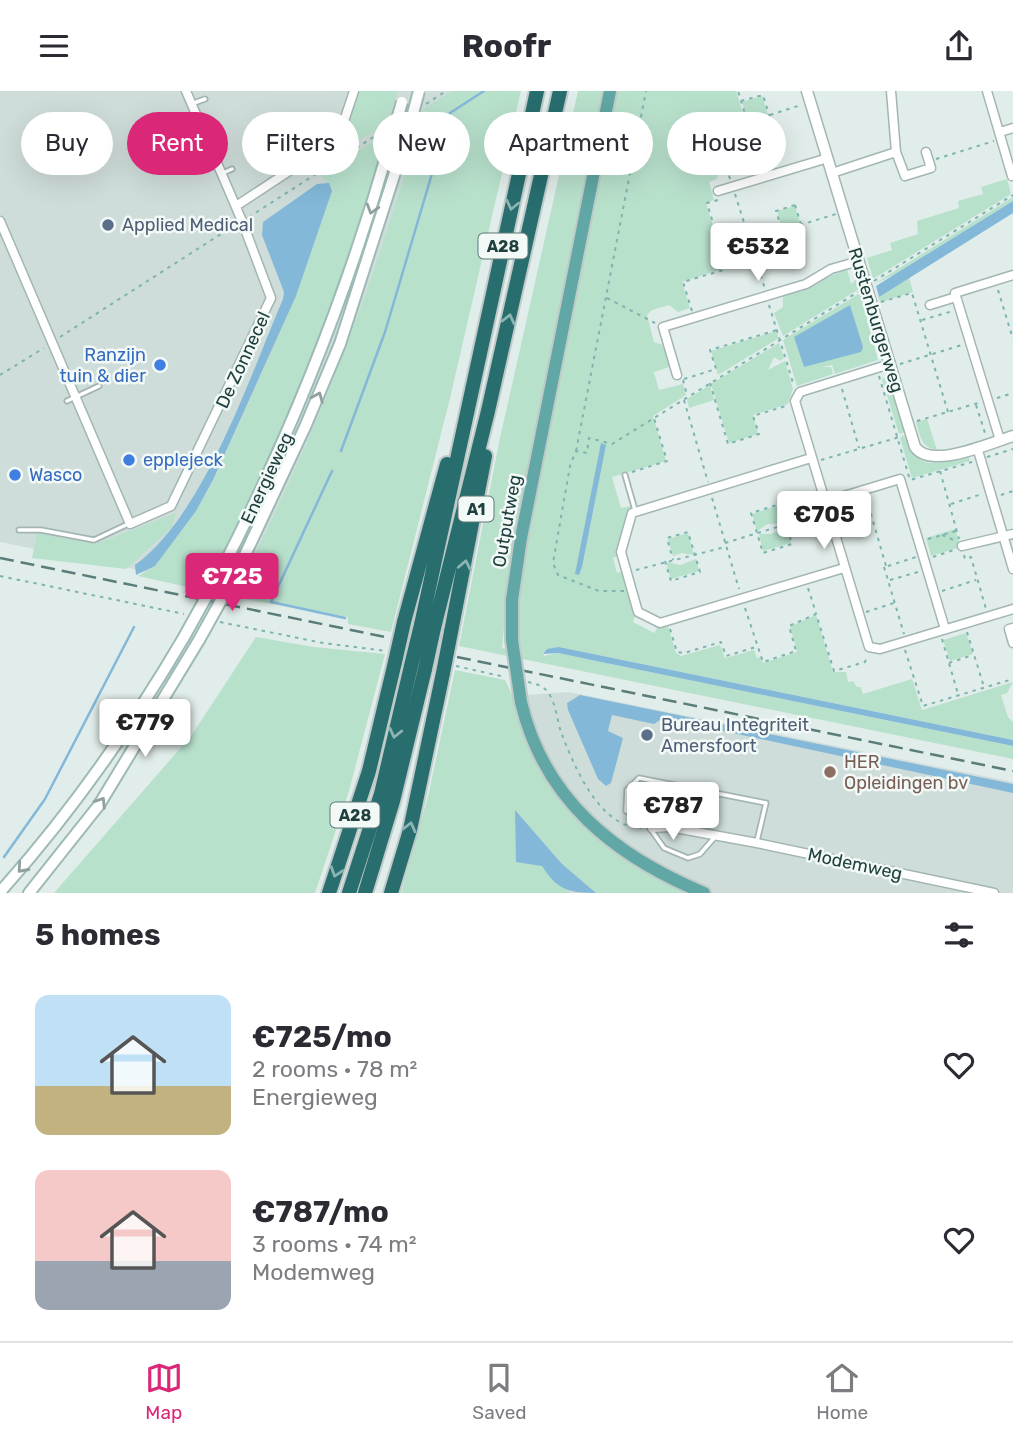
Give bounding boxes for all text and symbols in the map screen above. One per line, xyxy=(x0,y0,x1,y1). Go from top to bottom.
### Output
icon: menu xyxy=(35,27,73,65)
text: Roofr xyxy=(462,27,551,65)
icon: share xyxy=(940,27,978,65)
chip: Buy xyxy=(21,112,113,175)
chip: Rent xyxy=(127,112,228,175)
chip: Filters xyxy=(242,112,359,175)
chip: New xyxy=(373,112,470,175)
chip: Apartment xyxy=(484,112,653,175)
chip: House xyxy=(667,112,786,175)
one-way arrow xyxy=(505,199,520,211)
one-way arrow xyxy=(365,202,380,214)
place label: Applied Medical xyxy=(122,214,253,236)
marker: Applied Medical xyxy=(100,217,116,233)
pin: €532 xyxy=(717,223,799,283)
text: €532 xyxy=(726,232,790,260)
road number: A28 xyxy=(478,233,528,259)
street label: Rustenburgerweg xyxy=(843,245,909,395)
street label: De Zonnecel xyxy=(211,308,275,412)
one-way arrow xyxy=(500,313,515,325)
place label: Ranzijn tuin & dier xyxy=(60,344,146,387)
marker: Ranzijn tuin & dier xyxy=(152,357,168,373)
one-way arrow xyxy=(310,391,324,404)
street label: Energieweg xyxy=(236,429,298,527)
place label: epplejeck xyxy=(143,449,224,471)
marker: epplejeck xyxy=(121,452,137,468)
place label: Wasco xyxy=(29,464,82,486)
marker: Wasco xyxy=(7,467,23,483)
street label: Outputweg xyxy=(488,473,526,569)
pin: €705 xyxy=(783,491,865,551)
road number: A1 xyxy=(458,497,494,521)
text: €705 xyxy=(793,500,855,528)
pin: €725 xyxy=(191,553,273,613)
one-way arrow xyxy=(456,559,471,571)
text: €725 xyxy=(201,562,263,590)
pin: €779 xyxy=(104,699,186,759)
text: €779 xyxy=(115,708,175,736)
place label: Bureau Integriteit Amersfoort xyxy=(661,714,809,757)
one-way arrow xyxy=(389,727,404,739)
marker: Bureau Integriteit Amersfoort xyxy=(639,727,655,743)
place label: HER Opleidingen bv xyxy=(844,751,968,794)
marker: HER Opleidingen bv xyxy=(822,764,838,780)
pin: €787 xyxy=(632,783,714,842)
text: €787 xyxy=(643,791,703,819)
one-way arrow xyxy=(92,797,105,810)
road number: A28 xyxy=(330,803,380,827)
one-way arrow xyxy=(402,822,416,834)
street label: Modemweg xyxy=(806,843,904,885)
one-way arrow xyxy=(17,860,30,873)
one-way arrow xyxy=(330,866,344,878)
icon: filters xyxy=(940,916,978,954)
text: 5 homes xyxy=(35,917,161,953)
text: €725/mo xyxy=(252,1019,392,1055)
icon: home xyxy=(91,1023,175,1107)
icon: heart xyxy=(940,1046,978,1084)
text: 2 rooms · 78 m² xyxy=(252,1055,417,1083)
text: Energieweg xyxy=(252,1083,378,1111)
text: €787/mo xyxy=(252,1194,389,1230)
icon: home xyxy=(91,1198,175,1282)
icon: heart xyxy=(940,1221,978,1259)
text: 3 rooms · 74 m² xyxy=(252,1230,417,1258)
text: Modemweg xyxy=(252,1258,375,1286)
tab: Map xyxy=(145,1359,183,1424)
tab: Saved xyxy=(472,1359,527,1424)
tab: Home xyxy=(816,1359,868,1424)

